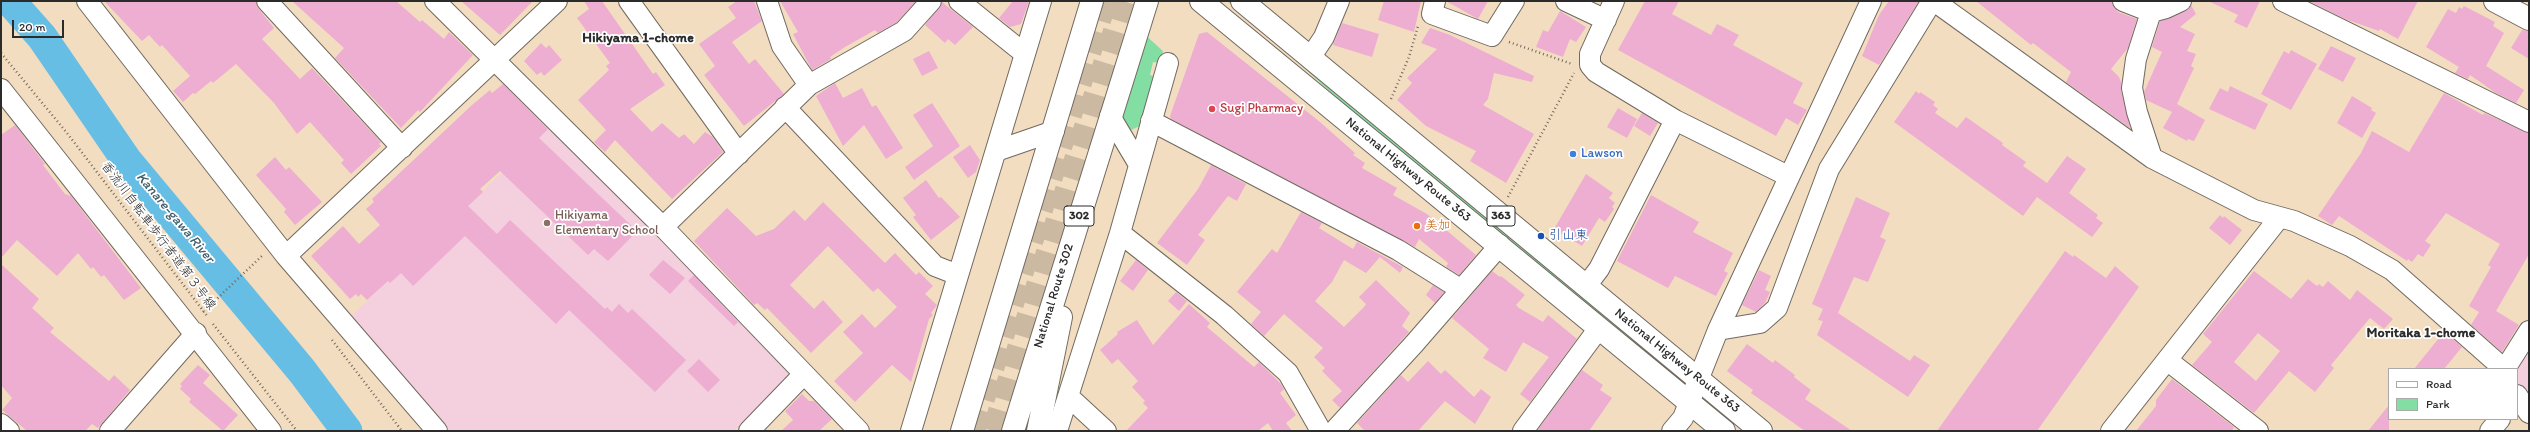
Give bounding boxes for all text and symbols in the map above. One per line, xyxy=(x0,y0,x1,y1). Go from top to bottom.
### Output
scale bar xyxy=(14,12,66,38)
text: 20 m xyxy=(19,20,46,34)
district label: Hikiyama 1-chome xyxy=(582,30,694,46)
place label: Sugi Pharmacy xyxy=(1220,101,1303,117)
marker: Sugi Pharmacy xyxy=(1207,104,1217,114)
street label: National Highway Route 363 xyxy=(1342,114,1474,226)
place label: Lawson xyxy=(1581,146,1623,162)
marker: Lawson xyxy=(1568,149,1578,159)
street label: 香流川自転車歩行者道第３号線 xyxy=(97,159,219,313)
water label: Kanare-gawa River xyxy=(132,169,218,267)
road number: 302 xyxy=(1064,206,1094,226)
road number: 363 xyxy=(1487,206,1515,226)
place label: Hikiyama Elementary School xyxy=(555,208,659,239)
marker: Hikiyama Elementary School xyxy=(542,218,552,228)
place label: 美加 xyxy=(1425,218,1451,234)
marker: 美加 xyxy=(1412,221,1422,231)
place label: 引山東 xyxy=(1549,228,1588,244)
marker: 引山東 xyxy=(1536,231,1546,241)
street label: National Route 302 xyxy=(1031,242,1077,350)
street label: National Highway Route 363 xyxy=(1611,305,1743,417)
district label: Moritaka 1-chome xyxy=(2367,325,2475,341)
legend xyxy=(2388,368,2518,420)
text: Road xyxy=(2426,377,2452,391)
text: Park xyxy=(2426,397,2450,411)

